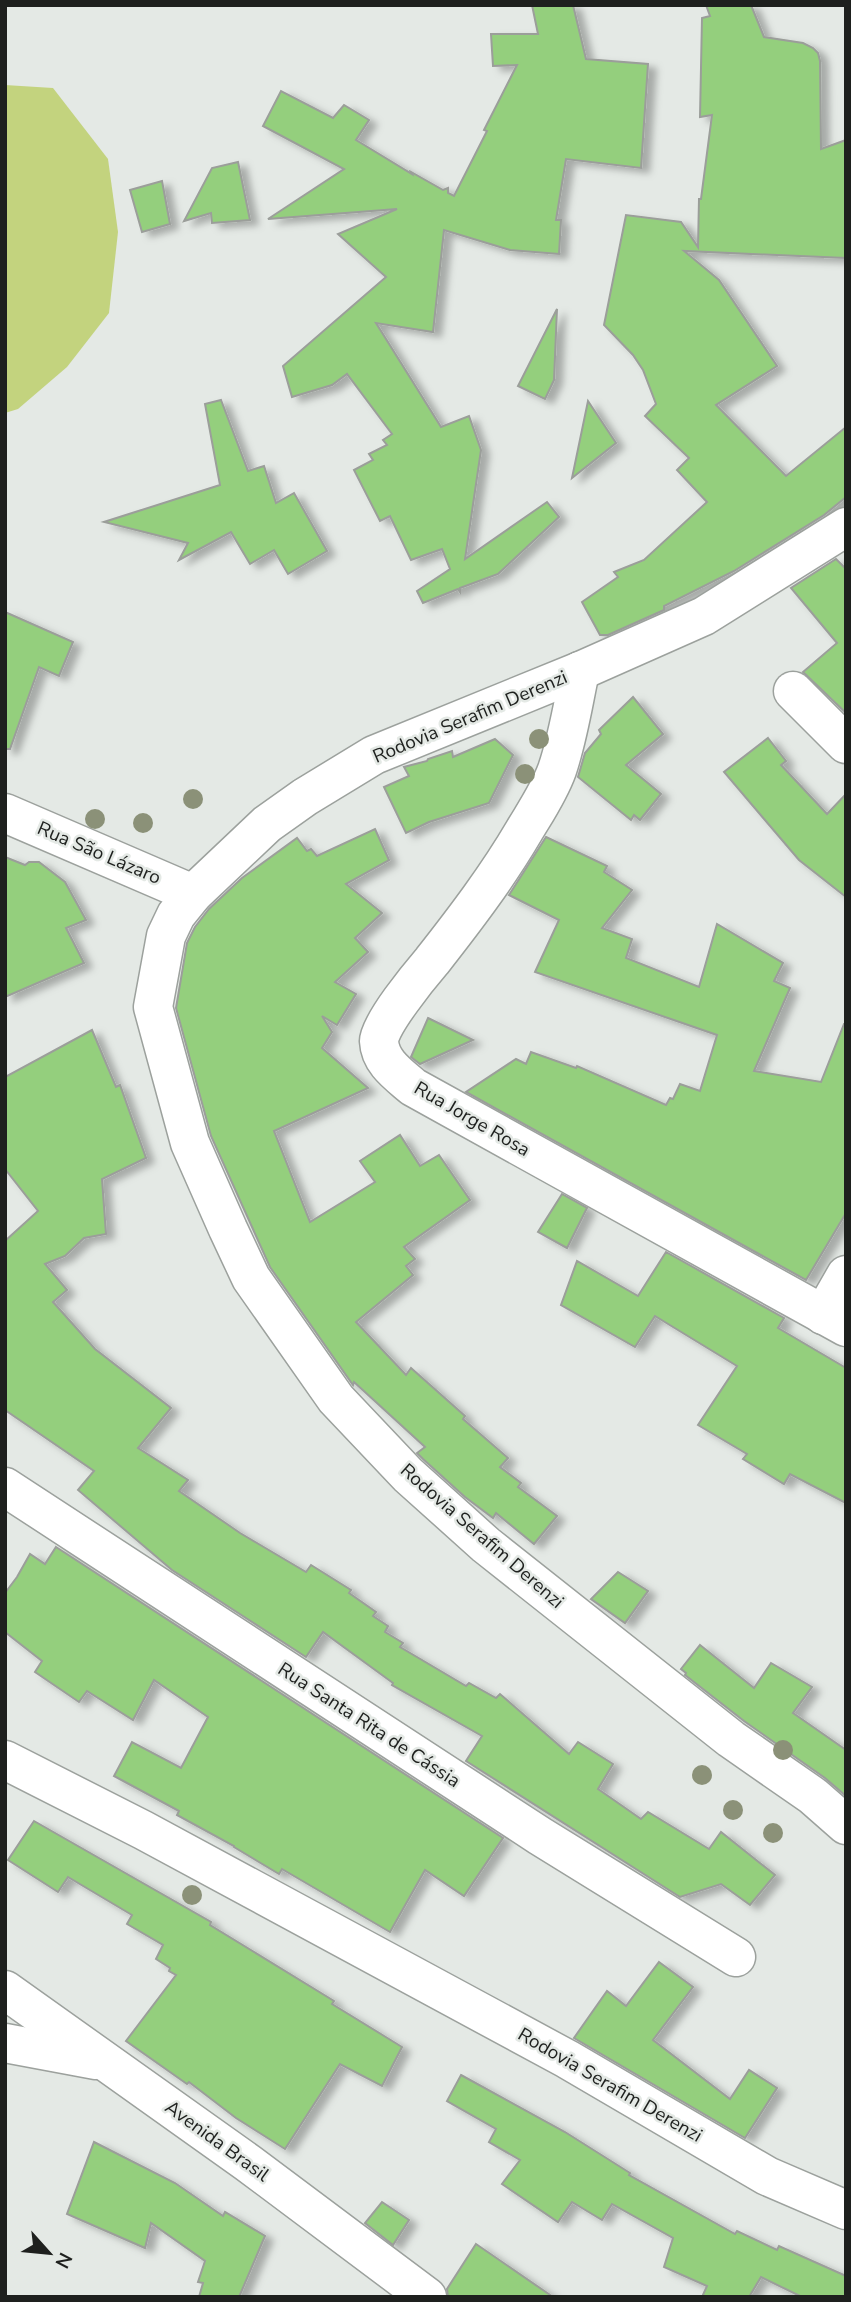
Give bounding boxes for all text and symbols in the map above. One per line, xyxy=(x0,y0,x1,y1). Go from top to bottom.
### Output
street label: Rodovia Serafim Derenzi xyxy=(369,664,571,770)
street label: Rua São Lázaro xyxy=(33,815,165,891)
street label: Rua Jorge Rosa xyxy=(409,1075,535,1163)
street label: Rodovia Serafim Derenzi xyxy=(395,1458,569,1614)
street label: Rua Santa Rita de Cássia xyxy=(273,1656,465,1794)
street label: Rodovia Serafim Derenzi xyxy=(513,2021,707,2149)
street label: Avenida Brasil xyxy=(160,2094,275,2188)
north arrow xyxy=(14,2218,84,2288)
text: N xyxy=(48,2248,78,2273)

